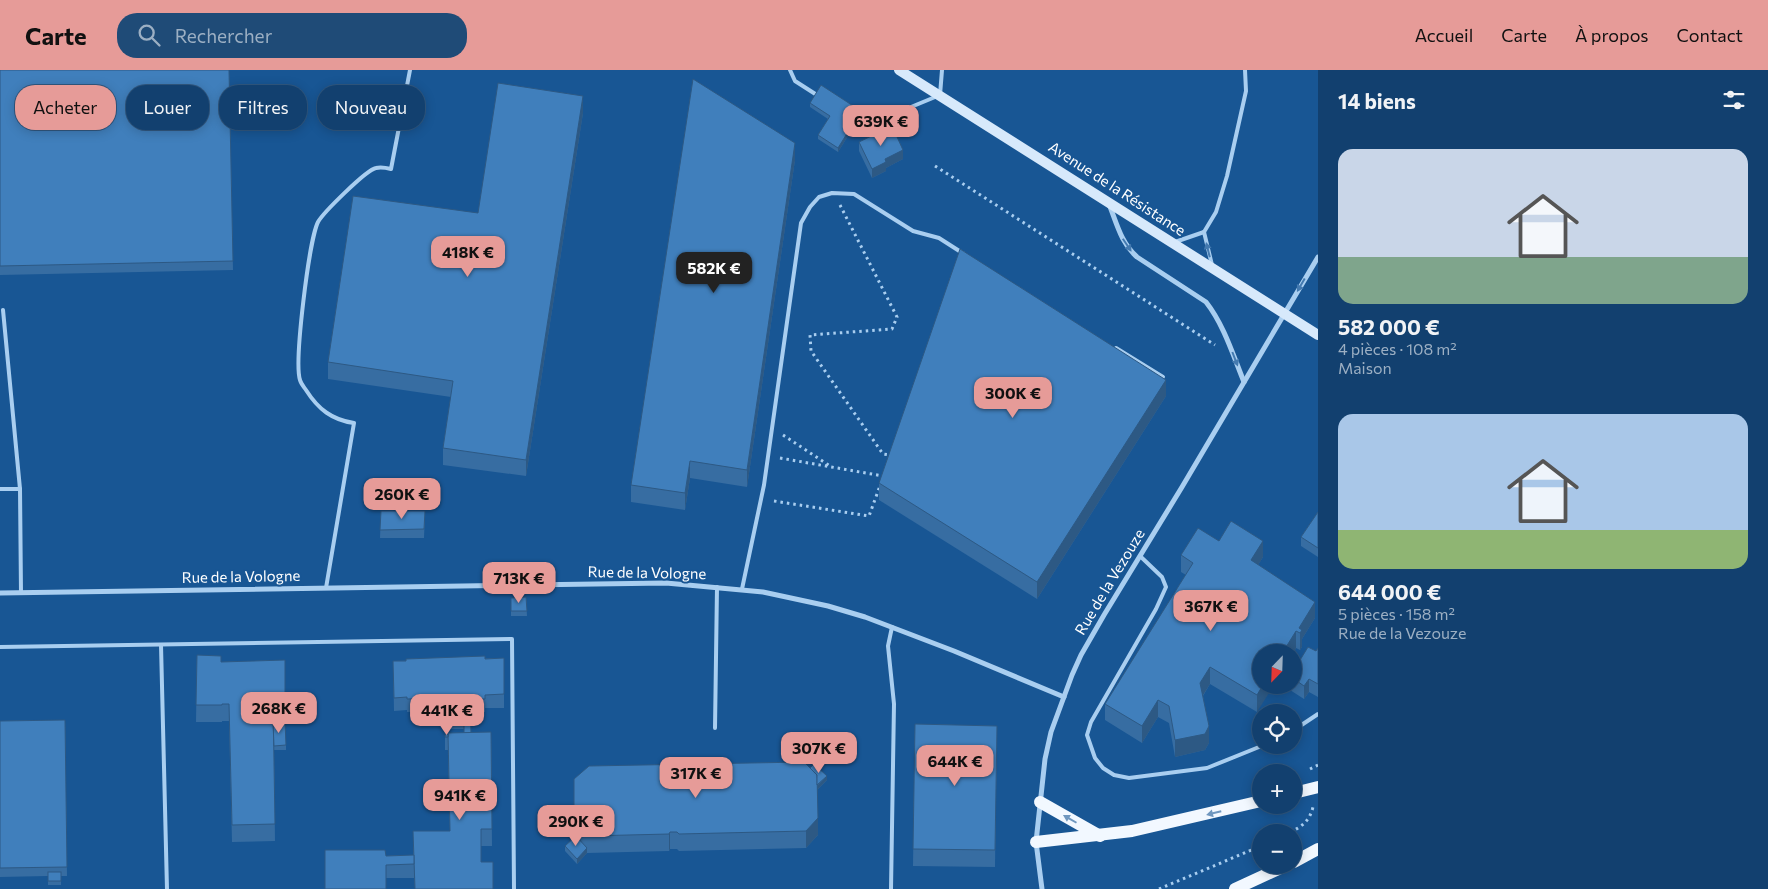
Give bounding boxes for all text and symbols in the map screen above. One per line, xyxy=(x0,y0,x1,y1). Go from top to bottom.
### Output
search box xyxy=(117,13,467,58)
text: Carte xyxy=(25,21,87,50)
icon: search xyxy=(135,21,163,49)
text: Rechercher xyxy=(175,24,272,47)
text: Accueil xyxy=(1415,24,1473,46)
text: Carte xyxy=(1501,24,1547,46)
text: À propos xyxy=(1575,24,1649,46)
text: Contact xyxy=(1677,24,1743,46)
chip: Acheter xyxy=(15,85,116,130)
chip: Louer xyxy=(126,85,209,130)
chip: Filtres xyxy=(219,85,307,130)
chip: Nouveau xyxy=(317,85,425,130)
icon: filters xyxy=(1720,86,1748,114)
text: 14 biens xyxy=(1338,88,1416,113)
pin: 639K € xyxy=(840,104,922,147)
text: 639K € xyxy=(854,111,908,130)
street label: Avenue de la Résistance xyxy=(1046,137,1189,239)
icon: home xyxy=(1498,181,1588,271)
pin: 418K € xyxy=(427,236,509,278)
one-way arrow xyxy=(1122,238,1132,252)
text: 418K € xyxy=(442,242,494,261)
one-way arrow xyxy=(1204,242,1212,257)
pin: 582K € xyxy=(673,252,755,294)
text: 582K € xyxy=(687,258,741,277)
one-way arrow xyxy=(1297,279,1306,292)
text: 582 000 € xyxy=(1338,314,1440,339)
text: 4 pièces · 108 m² xyxy=(1338,339,1457,358)
one-way arrow xyxy=(1231,352,1239,367)
text: Maison xyxy=(1338,358,1392,377)
pin: 300K € xyxy=(972,376,1054,419)
text: 300K € xyxy=(985,383,1041,402)
icon: home xyxy=(1498,446,1588,536)
pin: 260K € xyxy=(361,478,443,520)
text: 260K € xyxy=(374,484,430,503)
street label: Rue de la Vezouze xyxy=(1070,525,1148,638)
pin: 713K € xyxy=(478,562,560,604)
street label: Rue de la Vologne xyxy=(588,562,707,582)
street label: Rue de la Vologne xyxy=(181,566,301,586)
text: 713K € xyxy=(494,568,544,587)
text: 644 000 € xyxy=(1338,579,1441,604)
pin: 367K € xyxy=(1170,590,1252,632)
text: 367K € xyxy=(1184,596,1238,615)
text: 5 pièces · 158 m² xyxy=(1338,604,1455,623)
text: Rue de la Vezouze xyxy=(1338,623,1466,642)
north arrow xyxy=(1252,644,1302,694)
map controls xyxy=(1252,644,1302,874)
pin: 268K € xyxy=(238,692,320,734)
pin: 441K € xyxy=(406,694,488,736)
text: 268K € xyxy=(252,698,306,717)
text: 441K € xyxy=(421,700,473,719)
button: locate xyxy=(1252,704,1302,754)
pin: 307K € xyxy=(778,732,860,774)
text: 307K € xyxy=(792,738,846,757)
pin: 644K € xyxy=(914,744,996,787)
text: 644K € xyxy=(928,751,983,770)
pin: 317K € xyxy=(655,756,737,799)
text: 317K € xyxy=(671,763,721,782)
button: + xyxy=(1252,764,1302,814)
pin: 941K € xyxy=(419,778,501,821)
text: 941K € xyxy=(434,785,486,804)
pin: 290K € xyxy=(535,804,617,847)
one-way arrow xyxy=(1206,809,1221,817)
text: 290K € xyxy=(548,811,604,830)
one-way arrow xyxy=(1063,814,1077,823)
button: − xyxy=(1252,824,1302,874)

